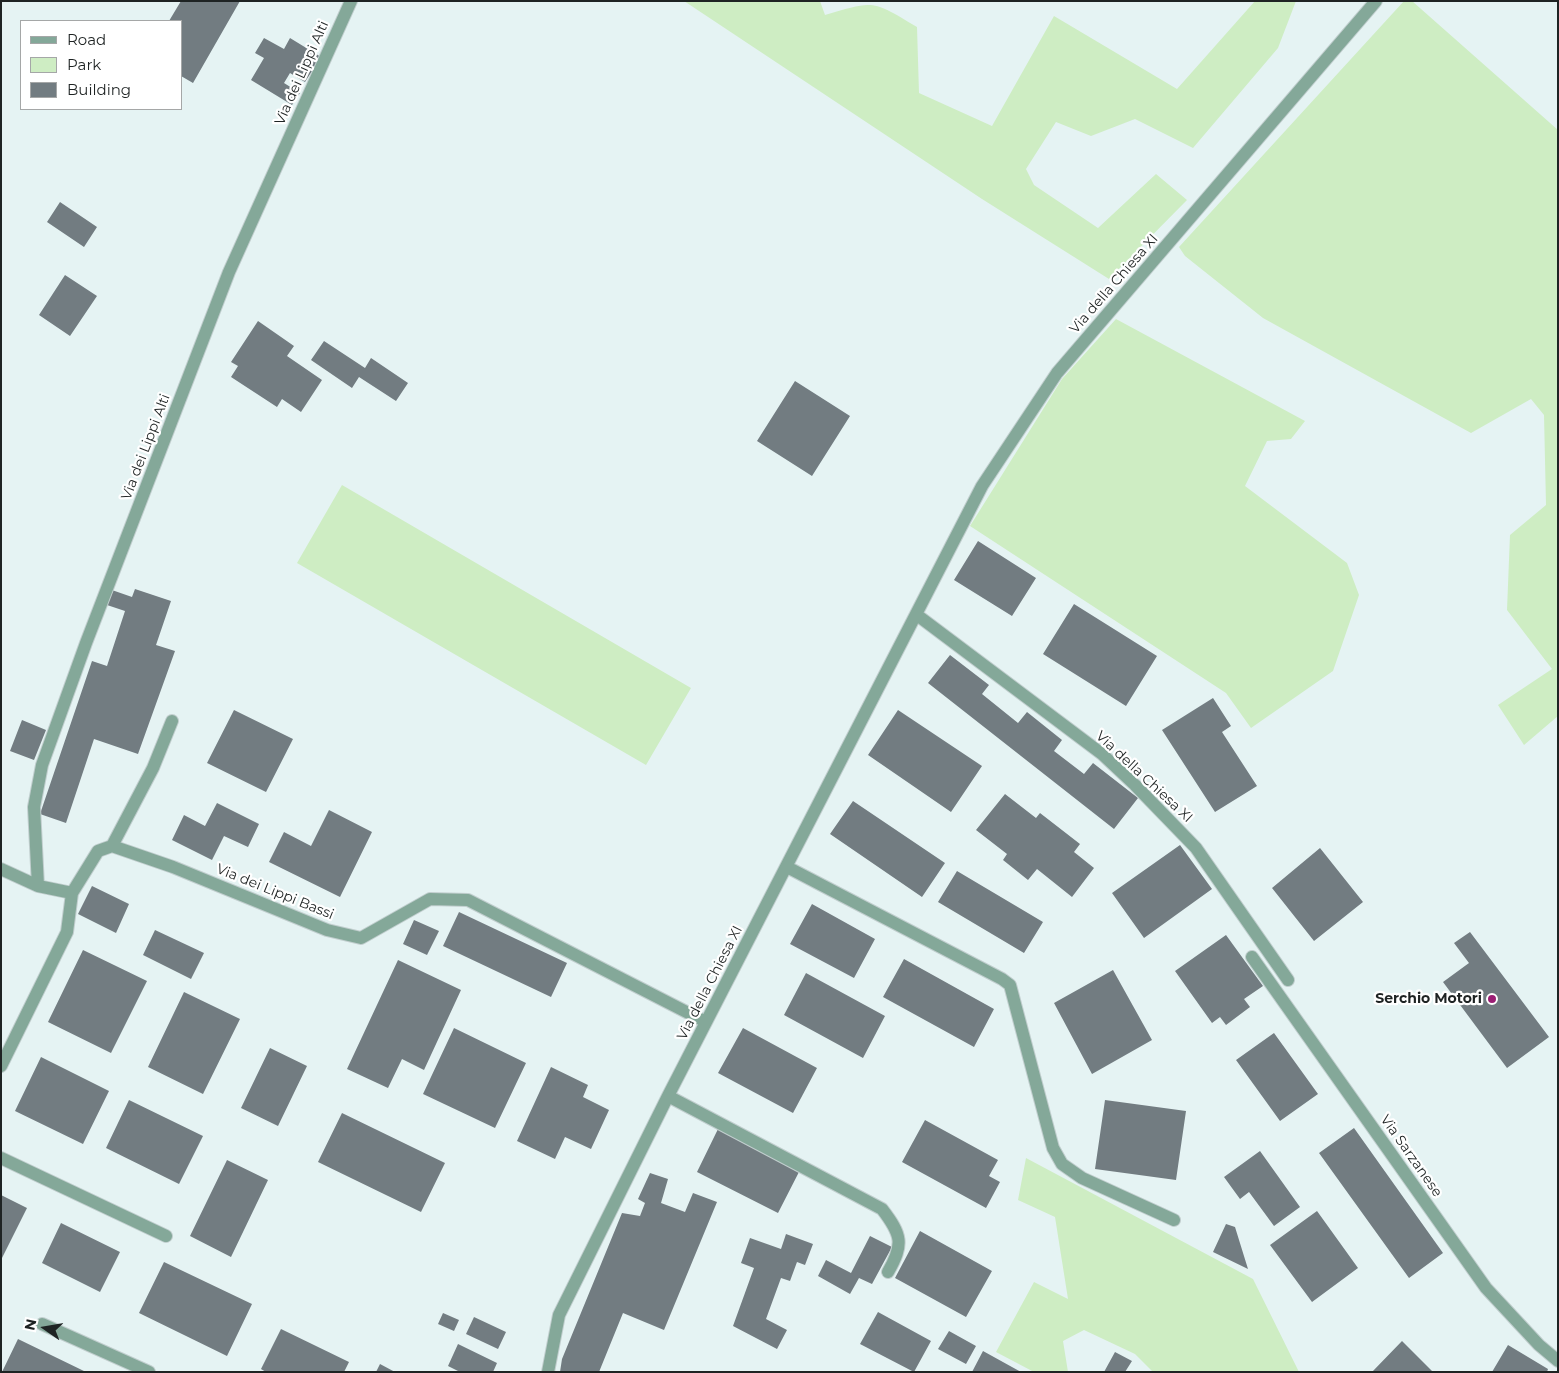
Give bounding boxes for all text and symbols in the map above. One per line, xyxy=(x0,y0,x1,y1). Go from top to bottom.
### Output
street label: Via dei Lippi Alti xyxy=(272,18,332,128)
legend xyxy=(20,20,182,110)
text: Road xyxy=(67,30,106,49)
text: Park xyxy=(67,55,101,74)
text: Building xyxy=(67,80,131,99)
street label: Via della Chiesa XI xyxy=(1066,231,1162,337)
street label: Via dei Lippi Alti xyxy=(118,392,174,502)
street label: Via della Chiesa XI xyxy=(1092,728,1196,826)
street label: Via dei Lippi Bassi xyxy=(214,861,336,923)
street label: Via della Chiesa XI xyxy=(674,923,746,1043)
place label: Serchio Motori xyxy=(1375,991,1482,1007)
marker: Serchio Motori xyxy=(1486,993,1498,1005)
street label: Via Sarzanese xyxy=(1376,1112,1446,1200)
north arrow xyxy=(20,1303,70,1353)
text: N xyxy=(20,1317,40,1332)

